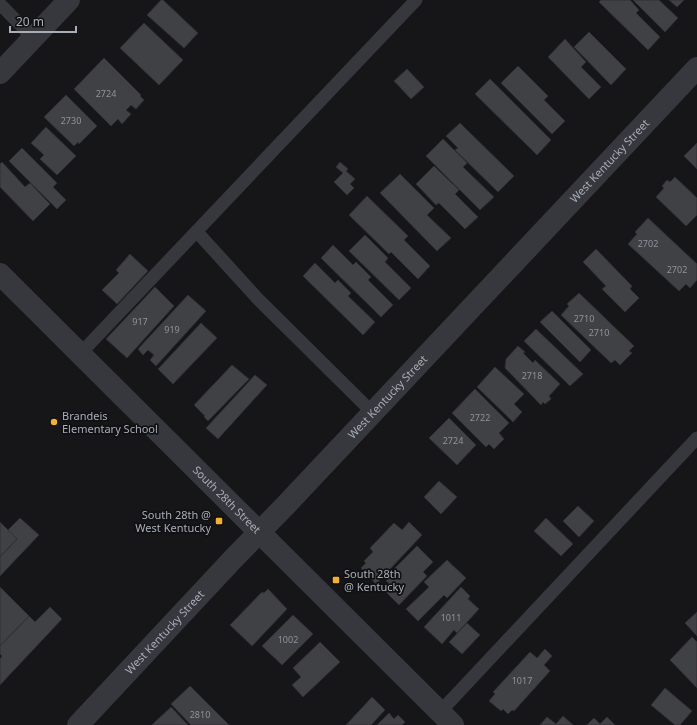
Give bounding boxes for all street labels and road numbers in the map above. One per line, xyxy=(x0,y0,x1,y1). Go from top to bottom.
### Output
street label: West Kentucky Street xyxy=(566,116,652,206)
street label: West Kentucky Street xyxy=(344,352,430,442)
street label: South 28th Street xyxy=(190,462,264,537)
street label: West Kentucky Street xyxy=(121,587,207,677)

